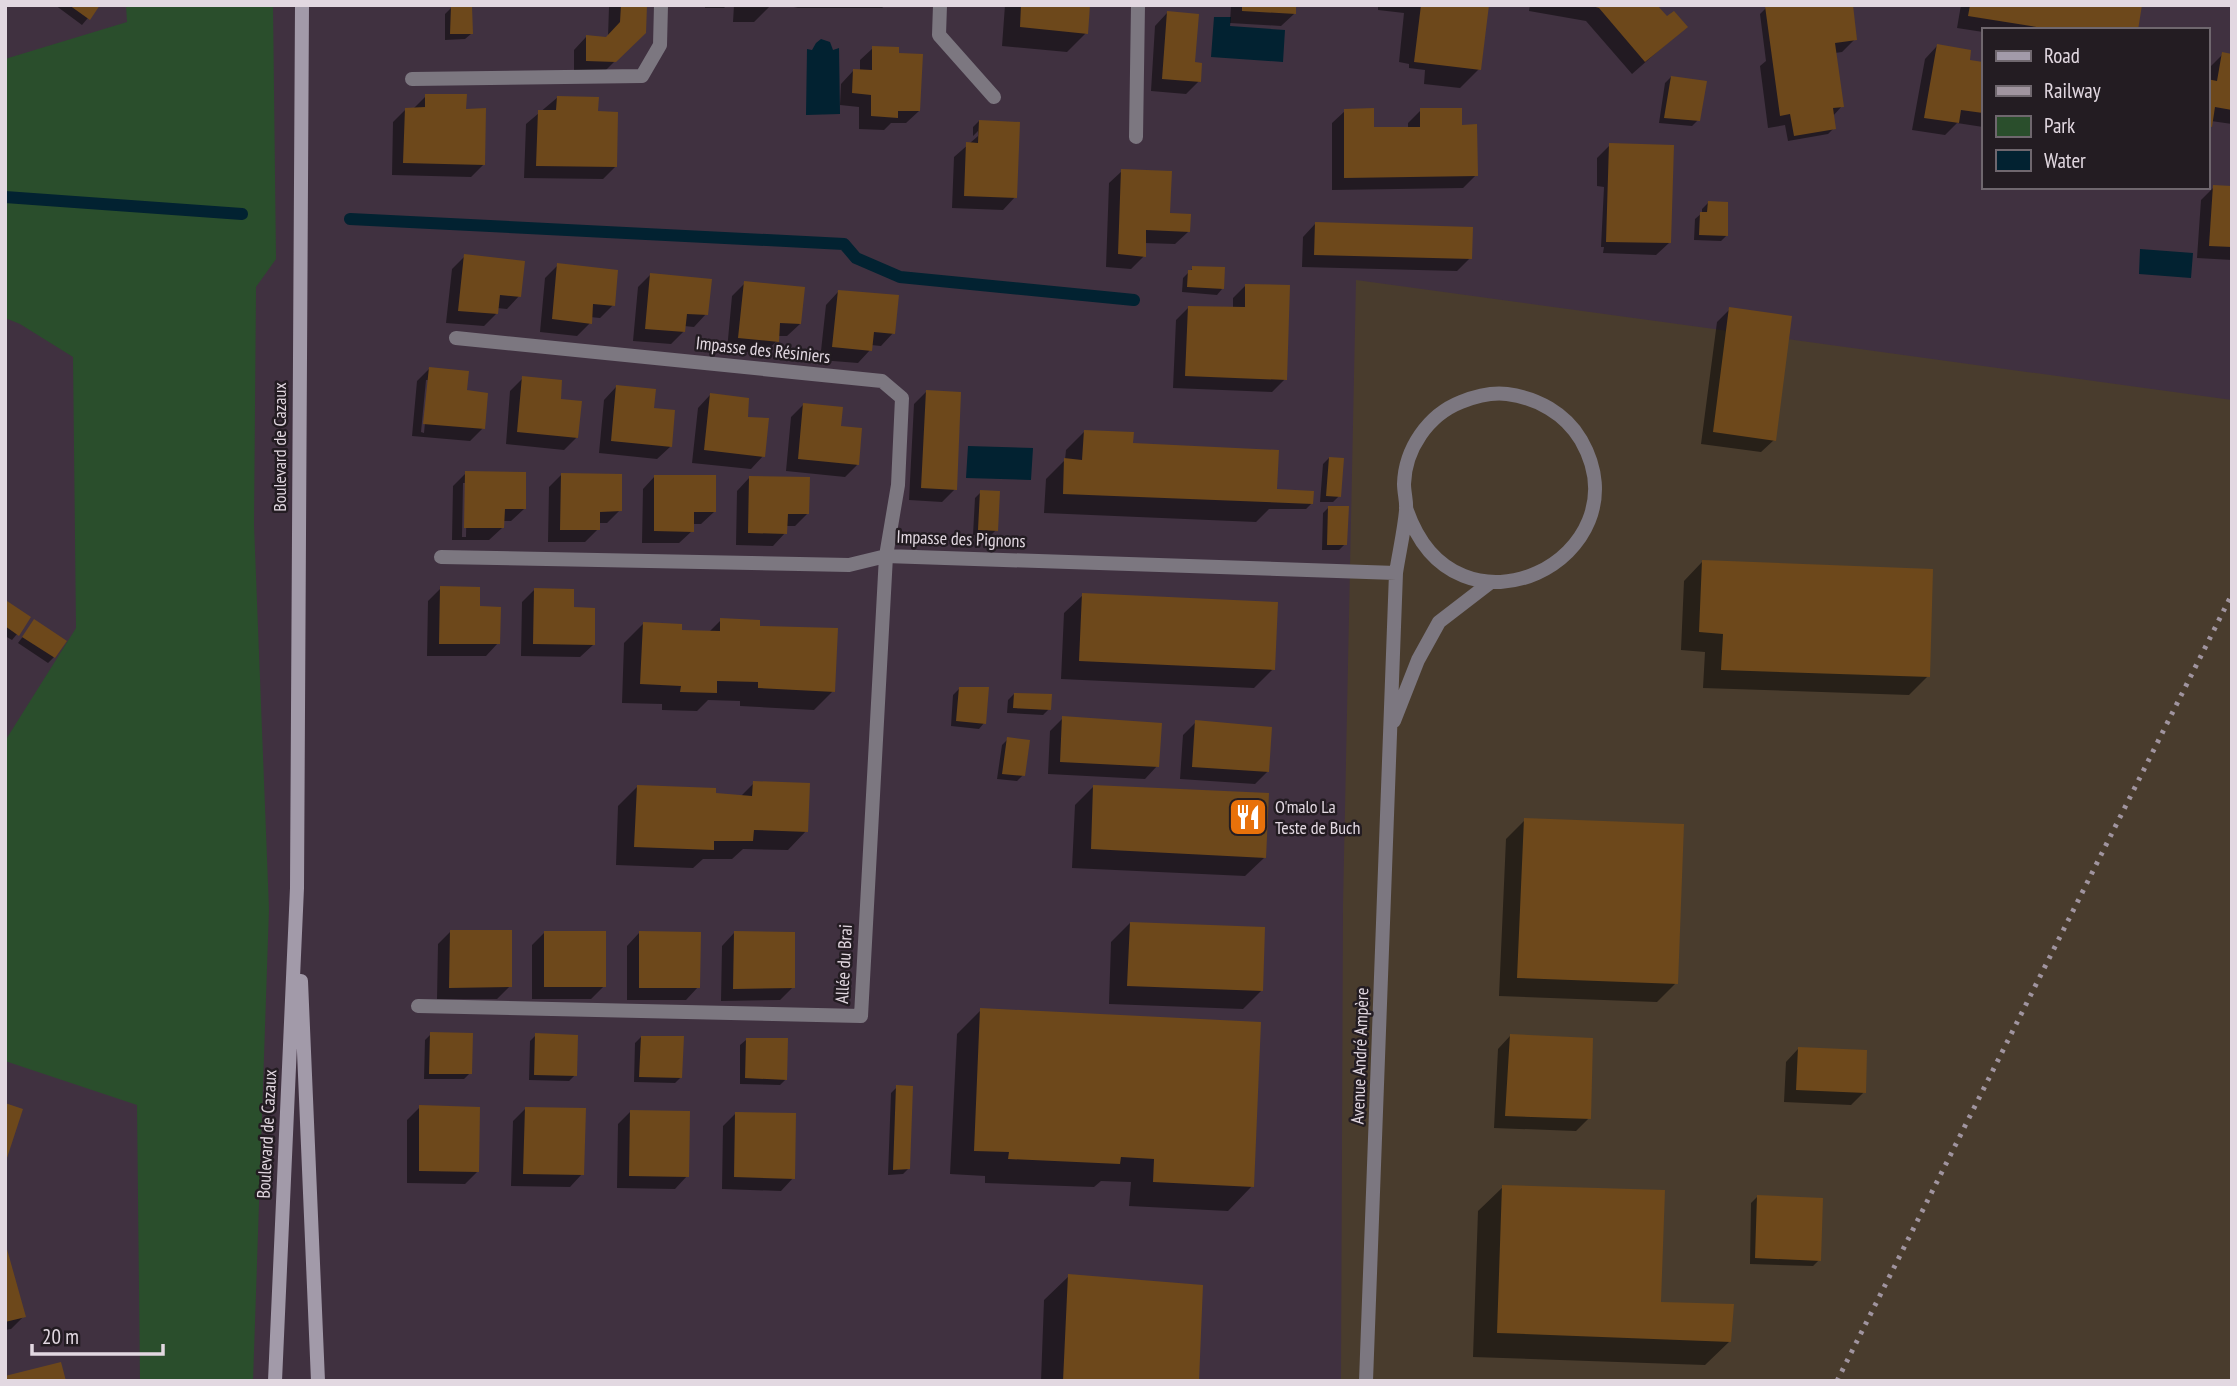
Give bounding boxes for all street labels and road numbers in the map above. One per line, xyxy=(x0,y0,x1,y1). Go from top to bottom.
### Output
street label: Impasse des Résiniers xyxy=(695,331,831,368)
street label: Boulevard de Cazaux xyxy=(268,382,291,512)
street label: Impasse des Pignons xyxy=(896,525,1026,552)
street label: Allée du Brai xyxy=(830,924,857,1004)
street label: Avenue André Ampère xyxy=(1346,987,1373,1125)
street label: Boulevard de Cazaux xyxy=(252,1068,281,1199)

